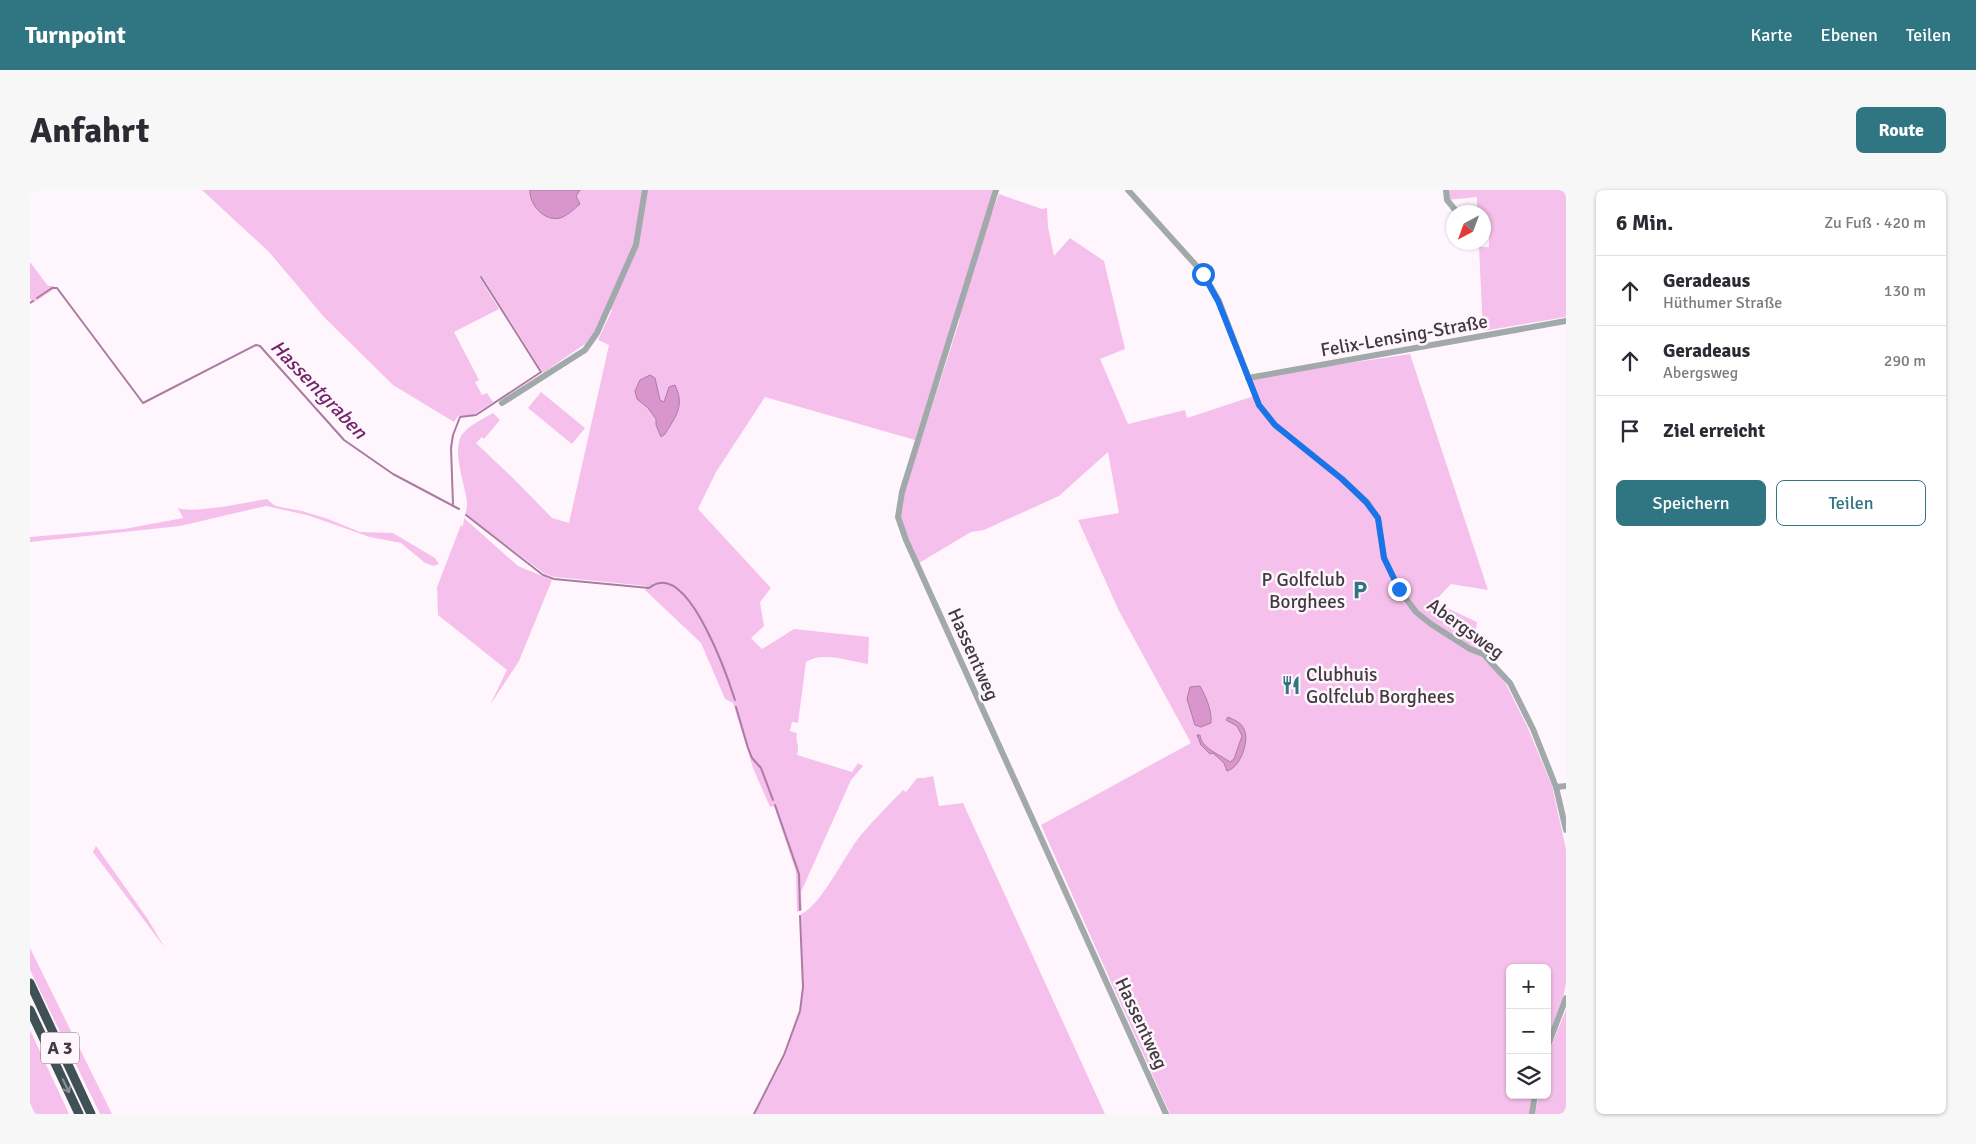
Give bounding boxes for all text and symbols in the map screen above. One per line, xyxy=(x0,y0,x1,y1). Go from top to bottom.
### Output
text: Turnpoint xyxy=(25,20,126,50)
text: Karte xyxy=(1750,24,1792,46)
text: Ebenen xyxy=(1820,24,1878,46)
text: Teilen xyxy=(1906,24,1951,46)
button: Route xyxy=(1856,107,1946,153)
text: Anfahrt xyxy=(30,109,149,152)
north arrow xyxy=(1446,205,1491,250)
text: 6 Min. xyxy=(1616,210,1673,236)
text: Zu Fuß · 420 m xyxy=(1824,213,1926,233)
route start xyxy=(1192,263,1215,286)
text: Geradeaus xyxy=(1663,269,1750,293)
icon: ahead xyxy=(1616,277,1644,305)
text: 130 m xyxy=(1884,281,1926,301)
text: Hüthumer Straße xyxy=(1663,293,1782,313)
street label: Felix-Lensing-Straße xyxy=(1319,309,1490,363)
water label: Hassentgraben xyxy=(265,335,373,445)
text: Geradeaus xyxy=(1663,339,1750,363)
icon: ahead xyxy=(1616,347,1644,375)
text: 290 m xyxy=(1884,351,1926,371)
text: Abergsweg xyxy=(1663,363,1738,383)
icon: arrive xyxy=(1616,417,1644,445)
text: Ziel erreicht xyxy=(1663,419,1765,443)
button: Speichern xyxy=(1616,480,1766,526)
button: Teilen xyxy=(1776,480,1926,526)
place label: P Golfclub Borghees xyxy=(1262,568,1345,614)
route end xyxy=(1388,578,1411,601)
parking icon: P Golfclub Borghees xyxy=(1349,579,1371,601)
street label: Abergsweg xyxy=(1422,593,1509,665)
street label: Hassentweg xyxy=(942,604,1004,704)
place label: Clubhuis Golfclub Borghees xyxy=(1306,663,1455,709)
restaurant icon: Clubhuis Golfclub Borghees xyxy=(1280,674,1302,696)
map controls xyxy=(1506,964,1551,1099)
button: + xyxy=(1506,964,1551,1009)
street label: Hassentweg xyxy=(1109,974,1173,1073)
button: − xyxy=(1506,1009,1551,1054)
road number: A 3 xyxy=(41,1032,79,1064)
button: layers xyxy=(1506,1054,1551,1099)
one-way arrow xyxy=(62,1078,72,1093)

